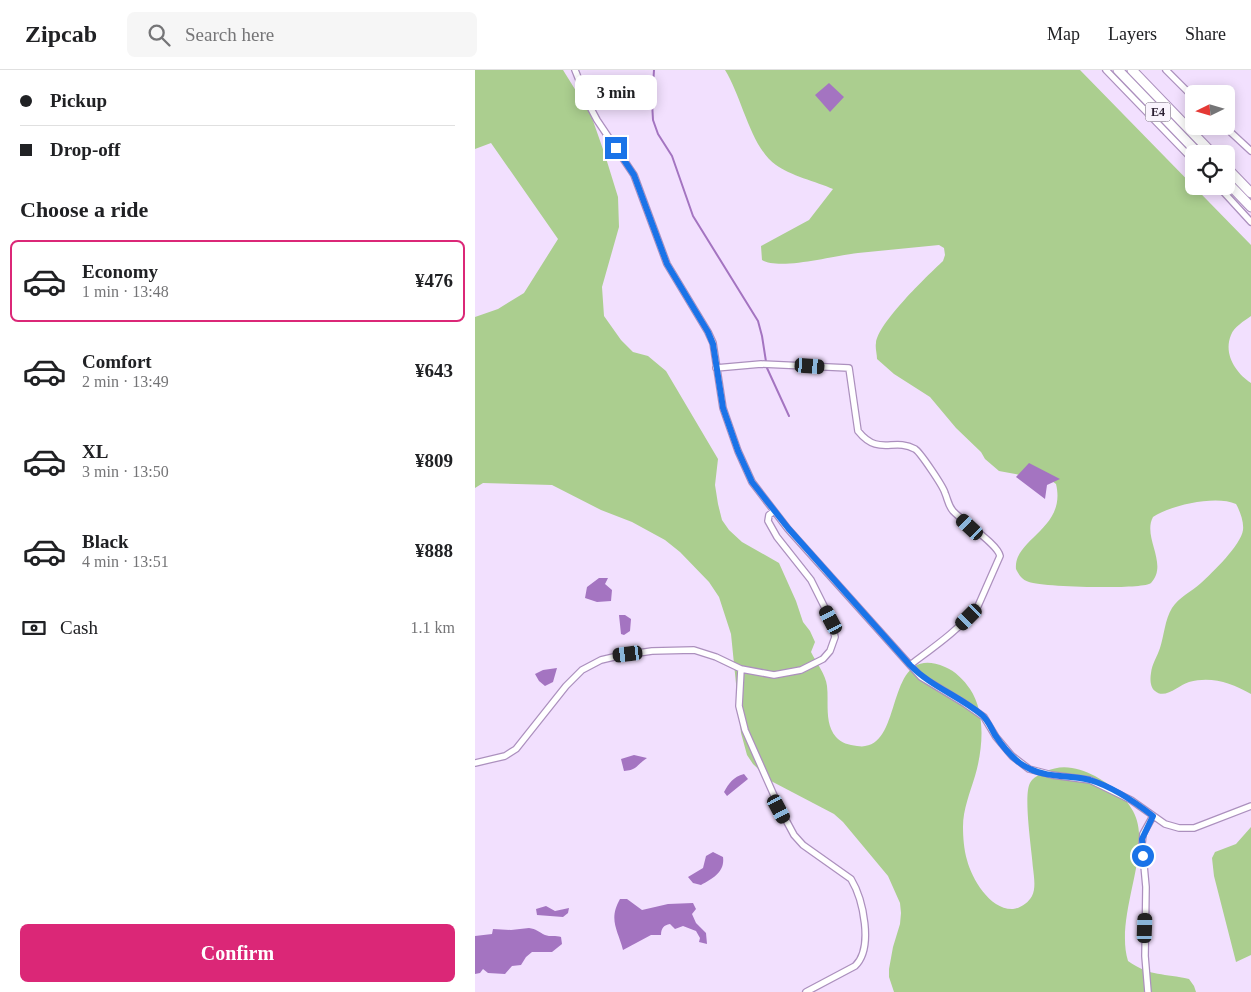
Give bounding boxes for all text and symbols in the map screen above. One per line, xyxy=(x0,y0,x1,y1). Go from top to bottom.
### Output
search box xyxy=(127,12,477,57)
text: Zipcab xyxy=(25,21,97,47)
icon: search xyxy=(145,21,173,49)
text: Search here xyxy=(185,24,274,45)
text: Map xyxy=(1047,24,1080,44)
text: Layers xyxy=(1108,24,1157,44)
text: Share xyxy=(1185,24,1226,44)
callout: 3 min xyxy=(575,75,657,110)
text: 3 min xyxy=(597,84,635,101)
north arrow xyxy=(1185,85,1235,135)
map controls xyxy=(1185,85,1235,195)
text: Pickup xyxy=(50,90,107,111)
road number: E4 xyxy=(1145,102,1171,122)
route end xyxy=(605,137,627,159)
text: Drop-off xyxy=(50,139,120,160)
button: locate xyxy=(1185,145,1235,195)
text: Choose a ride xyxy=(20,197,148,222)
icon: car xyxy=(22,259,67,304)
text: Economy xyxy=(82,261,158,282)
text: ¥476 xyxy=(415,270,453,291)
text: 1 min · 13:48 xyxy=(82,283,169,300)
icon: car xyxy=(22,349,67,394)
text: Comfort xyxy=(82,351,152,372)
car xyxy=(794,357,825,375)
text: ¥643 xyxy=(415,360,453,381)
text: 2 min · 13:49 xyxy=(82,373,169,390)
icon: car xyxy=(22,439,67,484)
text: XL xyxy=(82,441,108,462)
text: ¥809 xyxy=(415,450,453,471)
text: 3 min · 13:50 xyxy=(82,463,169,480)
car xyxy=(953,511,986,543)
icon: car xyxy=(22,529,67,574)
text: Black xyxy=(82,531,128,552)
text: ¥888 xyxy=(415,540,453,561)
text: 4 min · 13:51 xyxy=(82,553,169,570)
car xyxy=(953,601,984,633)
car xyxy=(817,603,844,637)
icon: cash xyxy=(20,614,48,642)
text: Cash xyxy=(60,617,98,638)
text: 1.1 km xyxy=(411,619,455,636)
car xyxy=(612,645,643,663)
car xyxy=(765,792,792,826)
route start xyxy=(1132,845,1154,867)
car xyxy=(1136,913,1153,943)
button: Confirm xyxy=(20,924,455,982)

